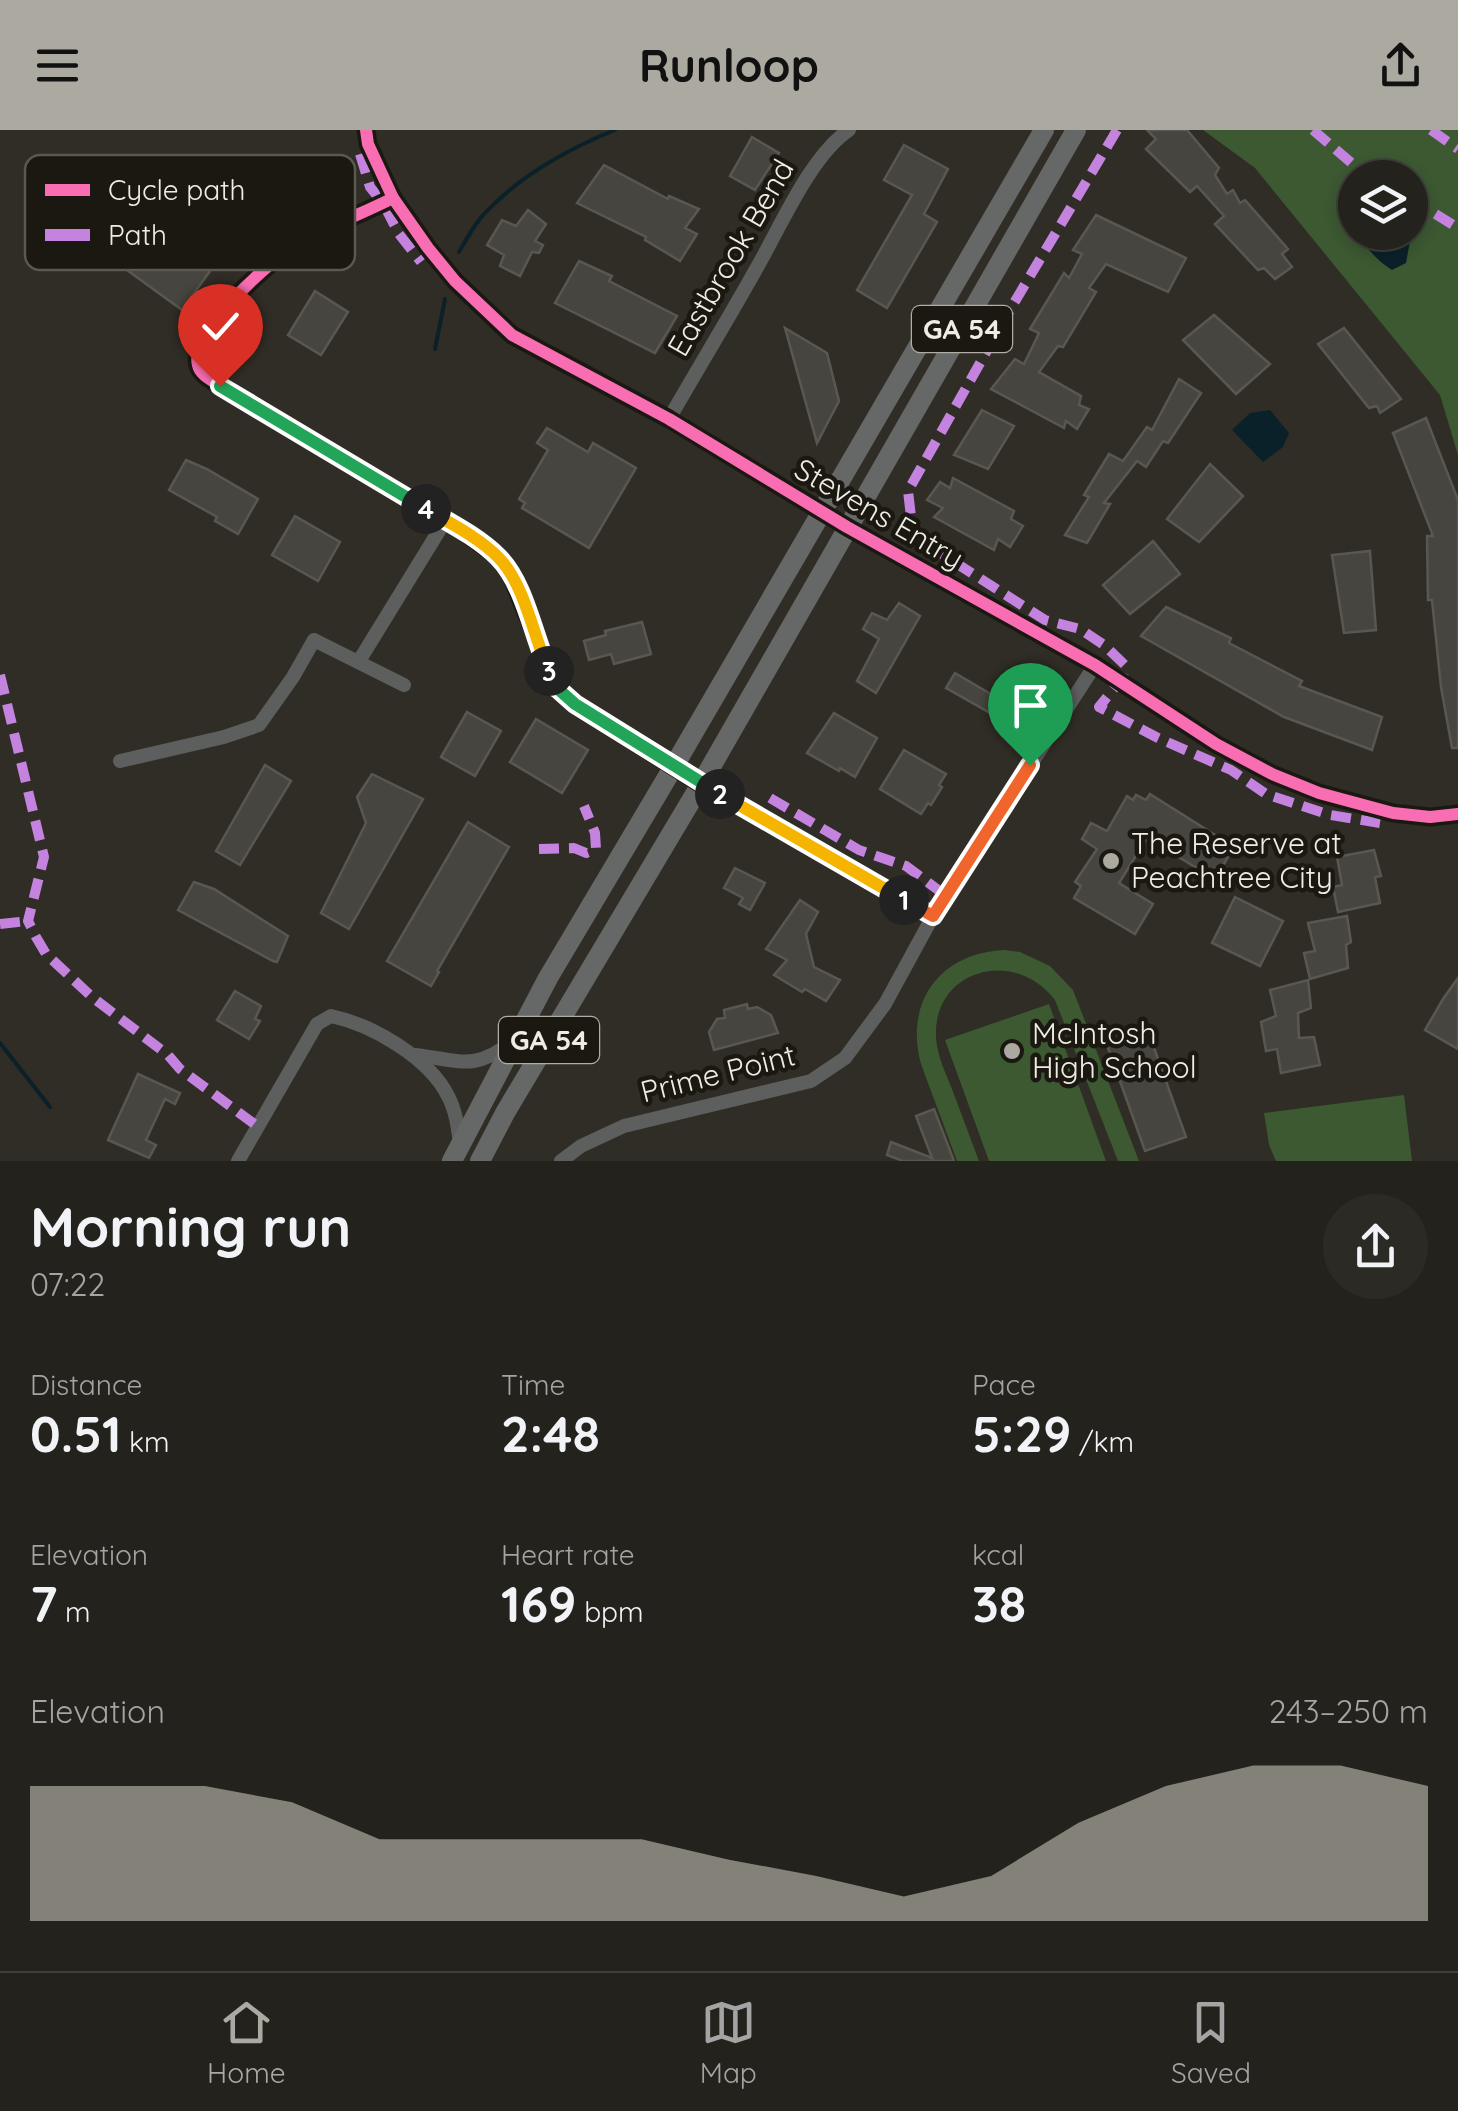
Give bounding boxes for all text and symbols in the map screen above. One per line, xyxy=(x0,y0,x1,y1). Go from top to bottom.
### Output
text: Runloop xyxy=(639,37,819,93)
icon: menu xyxy=(30,38,85,93)
icon: share xyxy=(1373,38,1428,93)
street label: Eastbrook Bend xyxy=(658,152,802,363)
legend xyxy=(25,155,355,270)
map controls xyxy=(1338,160,1428,250)
button: layers xyxy=(1338,160,1428,250)
text: Cycle path xyxy=(108,172,246,207)
text: Path xyxy=(108,217,167,252)
pin xyxy=(178,284,263,387)
icon: check xyxy=(193,299,248,354)
road number: GA 54 xyxy=(912,306,1012,352)
street label: Stevens Entry xyxy=(788,449,971,577)
pin: 4 xyxy=(401,484,451,534)
text: 4 xyxy=(418,491,434,526)
pin: 3 xyxy=(524,646,574,696)
text: 3 xyxy=(541,653,557,688)
pin xyxy=(988,663,1073,766)
icon: arrive xyxy=(1003,678,1058,733)
pin: 2 xyxy=(695,769,745,819)
text: 2 xyxy=(712,776,728,811)
place label: The Reserve at Peachtree City xyxy=(1131,824,1341,896)
marker: The Reserve at Peachtree City xyxy=(1100,850,1122,872)
pin: 1 xyxy=(879,875,929,925)
text: 1 xyxy=(899,882,909,917)
place label: McIntosh High School xyxy=(1032,1014,1197,1086)
road number: GA 54 xyxy=(499,1017,599,1063)
street label: Prime Point xyxy=(637,1035,799,1111)
marker: McIntosh High School xyxy=(1001,1040,1023,1062)
text: Morning run xyxy=(30,1192,351,1261)
button: share xyxy=(1323,1194,1428,1299)
text: 07:22 xyxy=(30,1264,105,1304)
text: Distance xyxy=(30,1367,142,1402)
text: Time xyxy=(501,1367,565,1402)
text: Pace xyxy=(972,1367,1036,1402)
text: 0.51 xyxy=(30,1402,121,1465)
text: 2:48 xyxy=(501,1402,600,1465)
text: 5:29 xyxy=(972,1402,1071,1465)
text: km xyxy=(121,1424,170,1459)
text: /km xyxy=(1071,1424,1134,1459)
text: Elevation xyxy=(30,1537,148,1572)
text: Heart rate xyxy=(501,1537,635,1572)
text: kcal xyxy=(972,1537,1024,1572)
text: 7 xyxy=(30,1572,57,1635)
text: 169 xyxy=(501,1572,577,1635)
text: 38 xyxy=(972,1572,1026,1635)
text: m xyxy=(57,1594,91,1629)
text: bpm xyxy=(577,1594,644,1629)
text: Elevation xyxy=(30,1691,165,1731)
text: 243–250 m xyxy=(1269,1691,1428,1731)
tab: Home xyxy=(207,1995,286,2090)
tab: Map xyxy=(700,1995,757,2090)
tab: Saved xyxy=(1171,1995,1251,2090)

